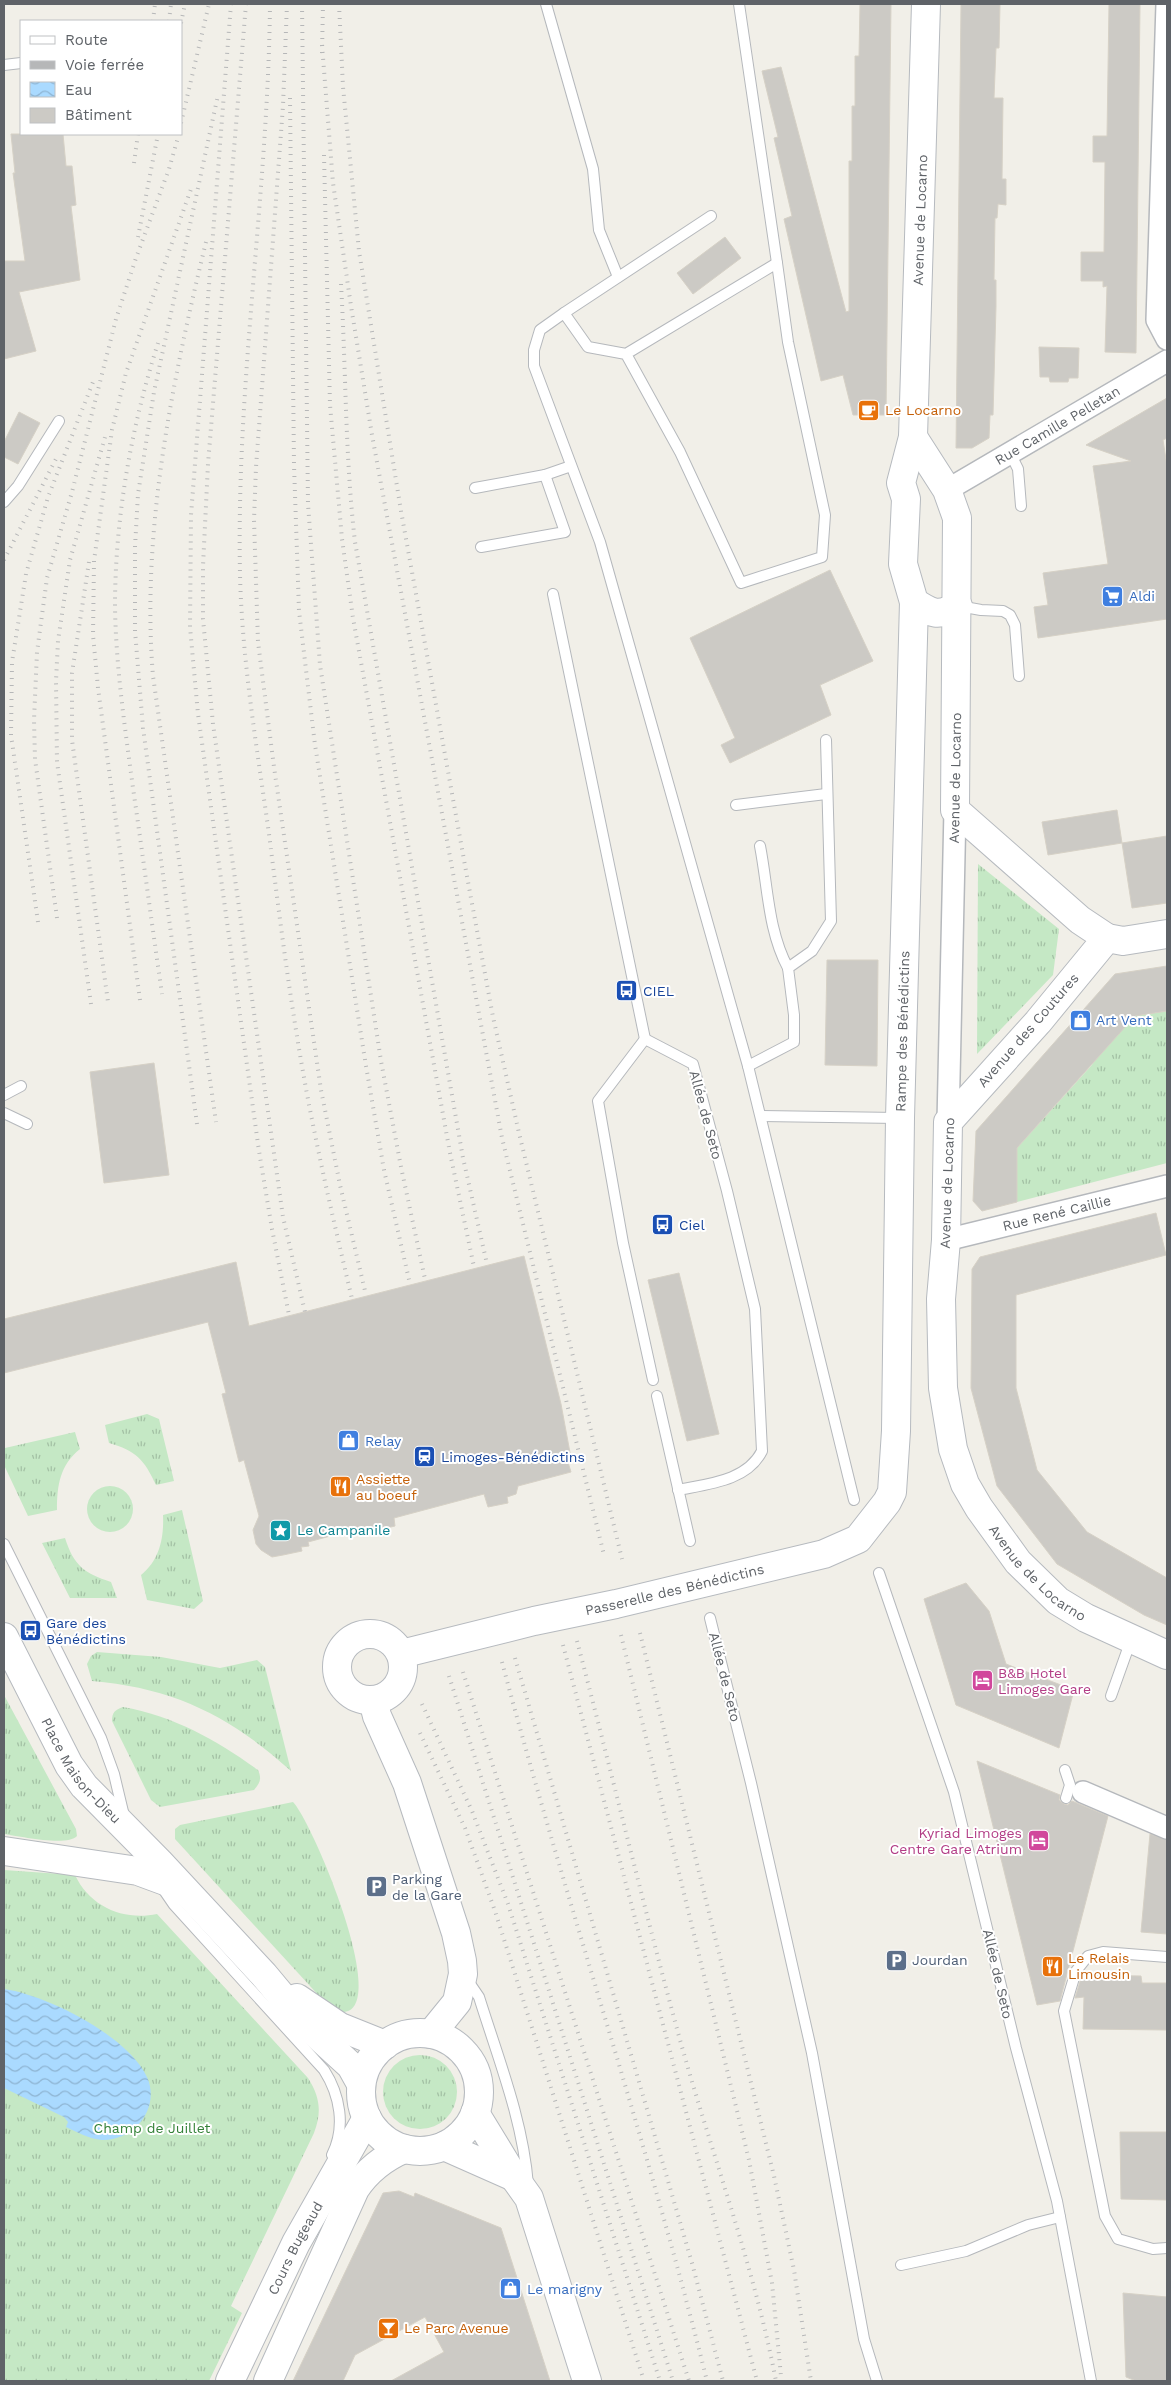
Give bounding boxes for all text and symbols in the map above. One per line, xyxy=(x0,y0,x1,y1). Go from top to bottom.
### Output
legend xyxy=(20,20,182,135)
text: Route xyxy=(65,31,108,49)
text: Voie ferrée xyxy=(65,56,144,74)
text: Eau xyxy=(65,81,92,99)
text: Bâtiment xyxy=(65,106,132,124)
street label: Avenue de Locarno xyxy=(910,154,930,286)
street label: Rue Camille Pelletan xyxy=(992,382,1123,468)
cafe icon: Le Locarno xyxy=(857,398,881,422)
place label: Le Locarno xyxy=(885,402,961,418)
supermarket icon: Aldi xyxy=(1101,584,1125,608)
place label: Aldi xyxy=(1129,588,1155,604)
street label: Avenue de Locarno xyxy=(946,712,964,844)
street label: Rampe des Bénédictins xyxy=(892,950,913,1112)
street label: Avenue des Coutures xyxy=(974,970,1082,1090)
bus stop icon: CIEL xyxy=(615,979,639,1003)
place label: CIEL xyxy=(643,983,674,999)
shop icon: Art Vent xyxy=(1068,1008,1092,1032)
place label: Art Vent xyxy=(1096,1012,1152,1028)
street label: Allée de Seto xyxy=(686,1069,726,1161)
street label: Avenue de Locarno xyxy=(937,1117,957,1249)
street label: Rue René Caillie xyxy=(1001,1192,1113,1234)
bus stop icon: Ciel xyxy=(651,1213,675,1237)
place label: Ciel xyxy=(679,1217,705,1233)
shop icon: Relay xyxy=(337,1429,361,1453)
place label: Relay xyxy=(365,1433,402,1449)
station icon: Limoges-Bénédictins xyxy=(413,1445,437,1469)
place label: Limoges-Bénédictins xyxy=(441,1449,585,1465)
place label: Assiette au boeuf xyxy=(356,1471,417,1503)
restaurant icon: Assiette au boeuf xyxy=(328,1475,352,1499)
place icon: Le Campanile xyxy=(269,1518,293,1542)
place label: Le Campanile xyxy=(297,1522,390,1538)
street label: Avenue de Locarno xyxy=(986,1522,1089,1624)
street label: Passerelle des Bénédictins xyxy=(584,1561,766,1618)
place label: Gare des Bénédictins xyxy=(46,1615,126,1647)
bus stop icon: Gare des Bénédictins xyxy=(18,1619,42,1643)
street label: Allée de Seto xyxy=(706,1631,744,1723)
place label: B&B Hotel Limoges Gare xyxy=(998,1665,1091,1697)
hotel icon: B&B Hotel Limoges Gare xyxy=(970,1669,994,1693)
street label: Place Maison-Dieu xyxy=(38,1715,124,1827)
place label: Kyriad Limoges Centre Gare Atrium xyxy=(890,1825,1022,1857)
hotel icon: Kyriad Limoges Centre Gare Atrium xyxy=(1026,1829,1050,1853)
place label: Parking de la Gare xyxy=(392,1871,462,1903)
parking icon: Parking de la Gare xyxy=(364,1875,388,1899)
street label: Allée de Seto xyxy=(980,1928,1016,2020)
parking icon: Jourdan xyxy=(884,1948,908,1972)
place label: Le Relais Limousin xyxy=(1068,1950,1130,1982)
place label: Jourdan xyxy=(912,1952,968,1968)
restaurant icon: Le Relais Limousin xyxy=(1040,1954,1064,1978)
park label: Champ de Juillet xyxy=(94,2120,211,2136)
street label: Cours Bugeaud xyxy=(264,2199,326,2297)
shop icon: Le marigny xyxy=(499,2277,523,2301)
place label: Le marigny xyxy=(527,2281,603,2297)
bar icon: Le Parc Avenue xyxy=(376,2316,400,2340)
place label: Le Parc Avenue xyxy=(404,2320,509,2336)

